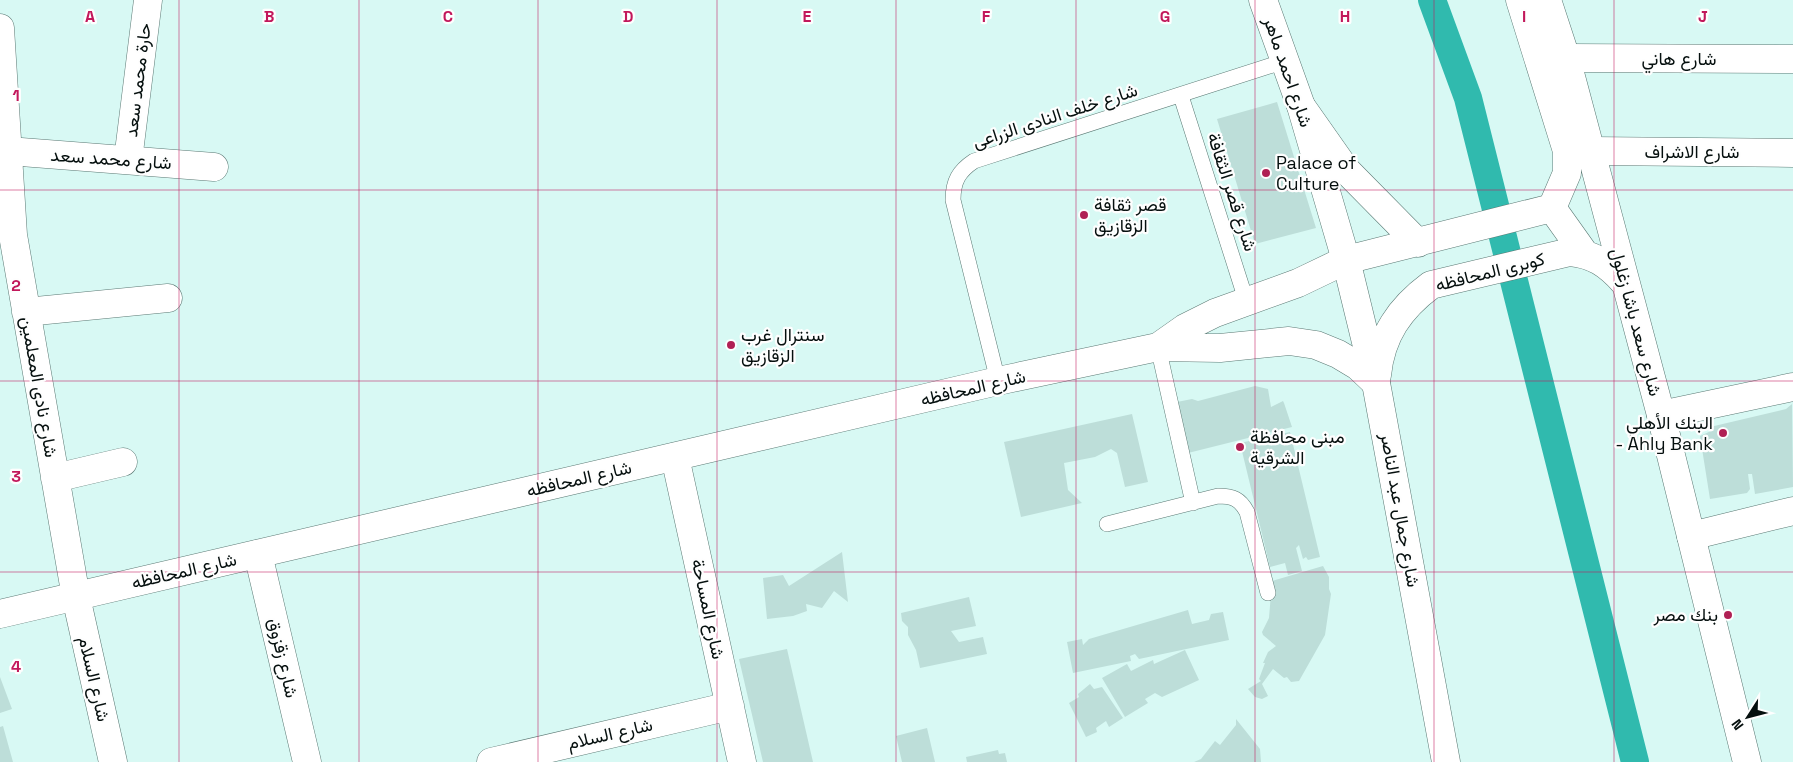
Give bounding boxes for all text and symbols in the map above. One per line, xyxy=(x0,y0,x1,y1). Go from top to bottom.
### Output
text: A xyxy=(85,6,95,27)
text: B xyxy=(264,6,274,27)
text: C xyxy=(443,6,453,27)
text: D xyxy=(623,6,633,27)
text: E xyxy=(803,6,812,27)
text: F xyxy=(982,6,991,27)
text: G xyxy=(1160,6,1170,27)
text: H xyxy=(1340,6,1350,27)
text: I xyxy=(1522,6,1526,27)
text: J xyxy=(1698,6,1708,27)
street label: شارع احمد ماهر xyxy=(1258,13,1318,130)
street label: حارة محمد سعد xyxy=(119,21,156,138)
street label: شارع هاني xyxy=(1642,47,1716,74)
street label: شارع خلف النادى الزراعى xyxy=(969,78,1141,154)
text: 1 xyxy=(12,85,20,106)
street label: شارع قصر الثقافة xyxy=(1201,130,1263,254)
street label: شارع الاشراف xyxy=(1645,140,1739,164)
street label: شارع محمد سعد xyxy=(50,143,172,175)
place label: Palace of Culture xyxy=(1276,151,1356,195)
marker: Palace of Culture xyxy=(1260,167,1272,179)
place label: قصر ثقافة الزقازيق xyxy=(1094,193,1166,237)
marker: قصر ثقافة الزقازيق xyxy=(1078,209,1090,221)
street label: شارع سعد باشا زغلول xyxy=(1605,245,1667,399)
street label: كوبرى المحافظه xyxy=(1433,247,1547,296)
text: 2 xyxy=(11,275,21,296)
street label: شارع نادى المعلمين xyxy=(15,315,63,459)
place label: سنترال غرب الزقازيق xyxy=(741,323,824,367)
marker: سنترال غرب الزقازيق xyxy=(725,339,737,351)
street label: شارع المحافظه xyxy=(918,364,1028,412)
place label: البنك الأهلي - Ahly Bank xyxy=(1615,411,1713,455)
place label: مبنى محافظة الشرقية xyxy=(1250,425,1345,469)
marker: البنك الأهلي - Ahly Bank xyxy=(1717,427,1729,439)
street label: شارع جمال عبد الناصر xyxy=(1374,430,1425,589)
marker: مبنى محافظة الشرقية xyxy=(1234,441,1246,453)
street label: شارع المحافظه xyxy=(524,455,634,503)
text: 3 xyxy=(11,466,21,487)
street label: شارع المحافظه xyxy=(129,547,239,595)
street label: شارع المساحة xyxy=(686,557,730,661)
place label: بنك مصر xyxy=(1653,603,1718,626)
marker: بنك مصر xyxy=(1722,609,1734,621)
street label: شارع زقزوق xyxy=(262,616,304,700)
street label: شارع السلام xyxy=(73,634,115,724)
text: 4 xyxy=(11,656,21,677)
north arrow xyxy=(1723,692,1773,742)
street label: شارع السلام xyxy=(565,713,655,755)
text: N xyxy=(1727,716,1748,734)

